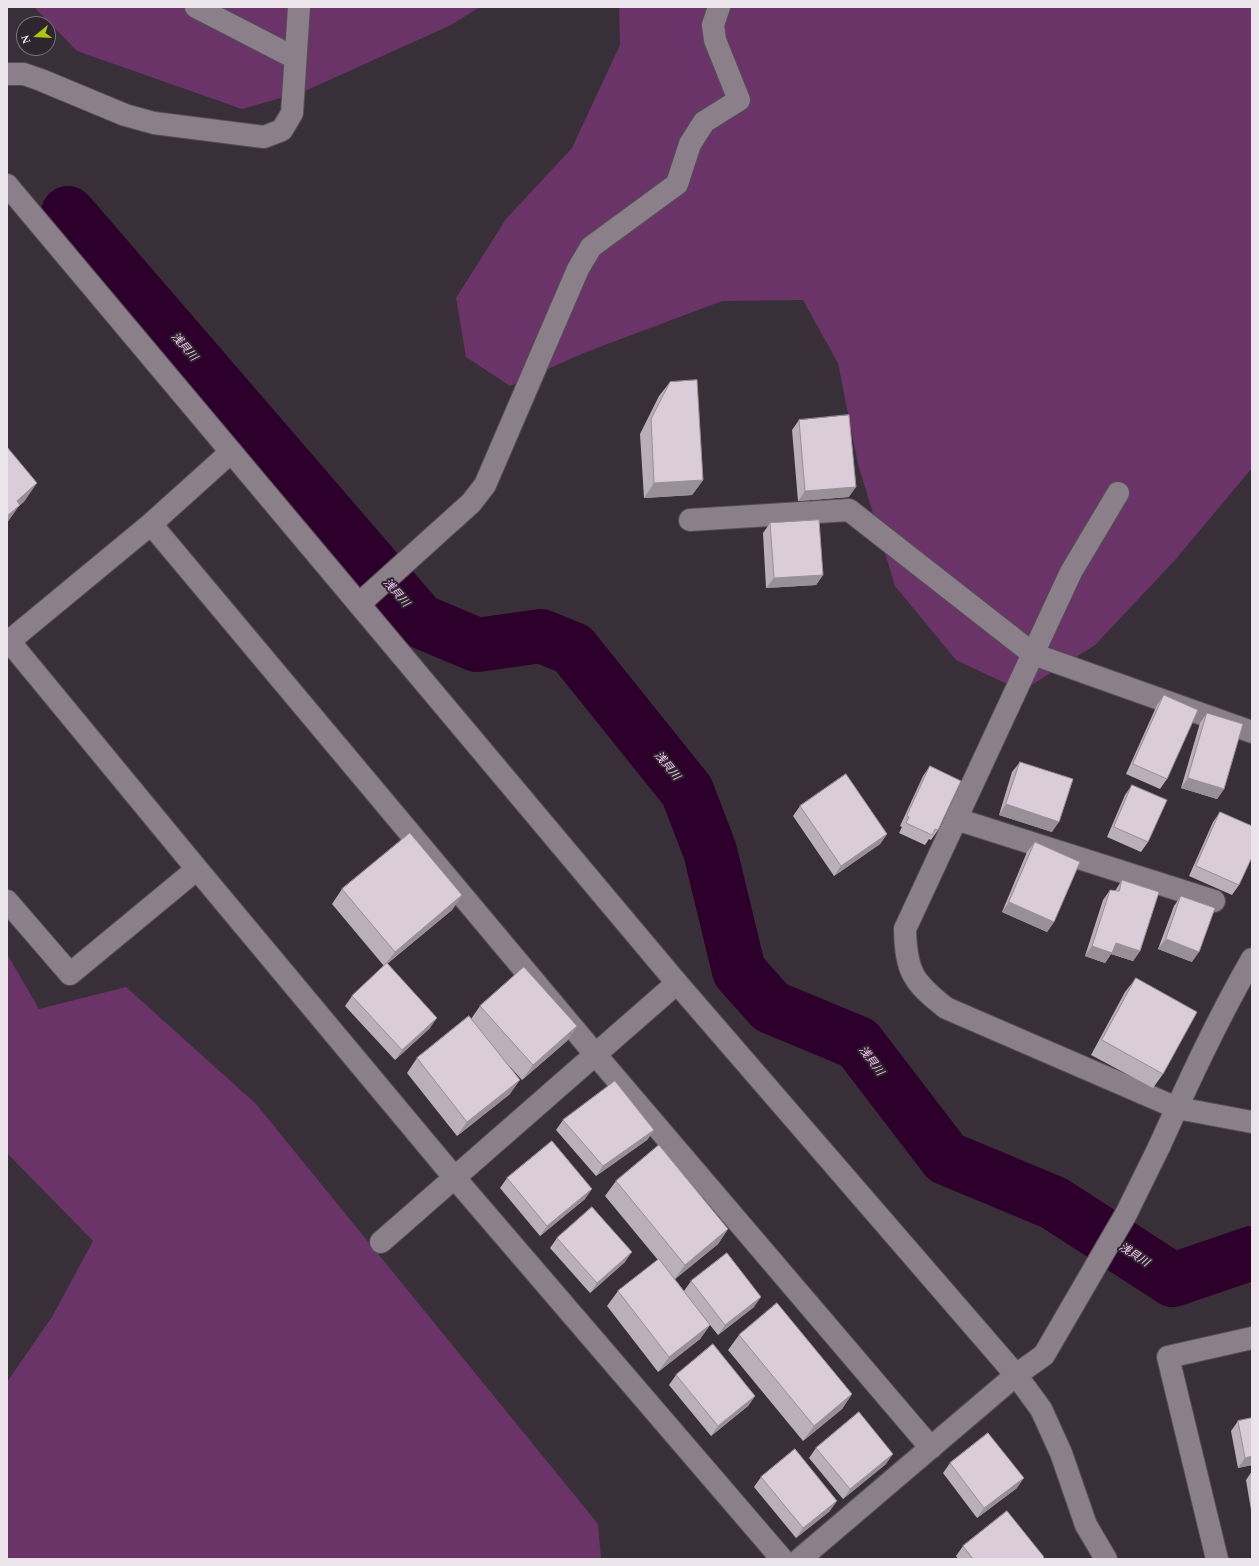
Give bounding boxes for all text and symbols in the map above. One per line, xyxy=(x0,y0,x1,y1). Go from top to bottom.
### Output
north arrow xyxy=(16,16,56,56)
text: N xyxy=(19,34,32,45)
water label: 浅貝川 xyxy=(168,330,200,364)
water label: 浅貝川 xyxy=(380,576,412,610)
water label: 浅貝川 xyxy=(651,749,683,783)
water label: 浅貝川 xyxy=(856,1044,886,1078)
water label: 浅貝川 xyxy=(1117,1240,1151,1270)

